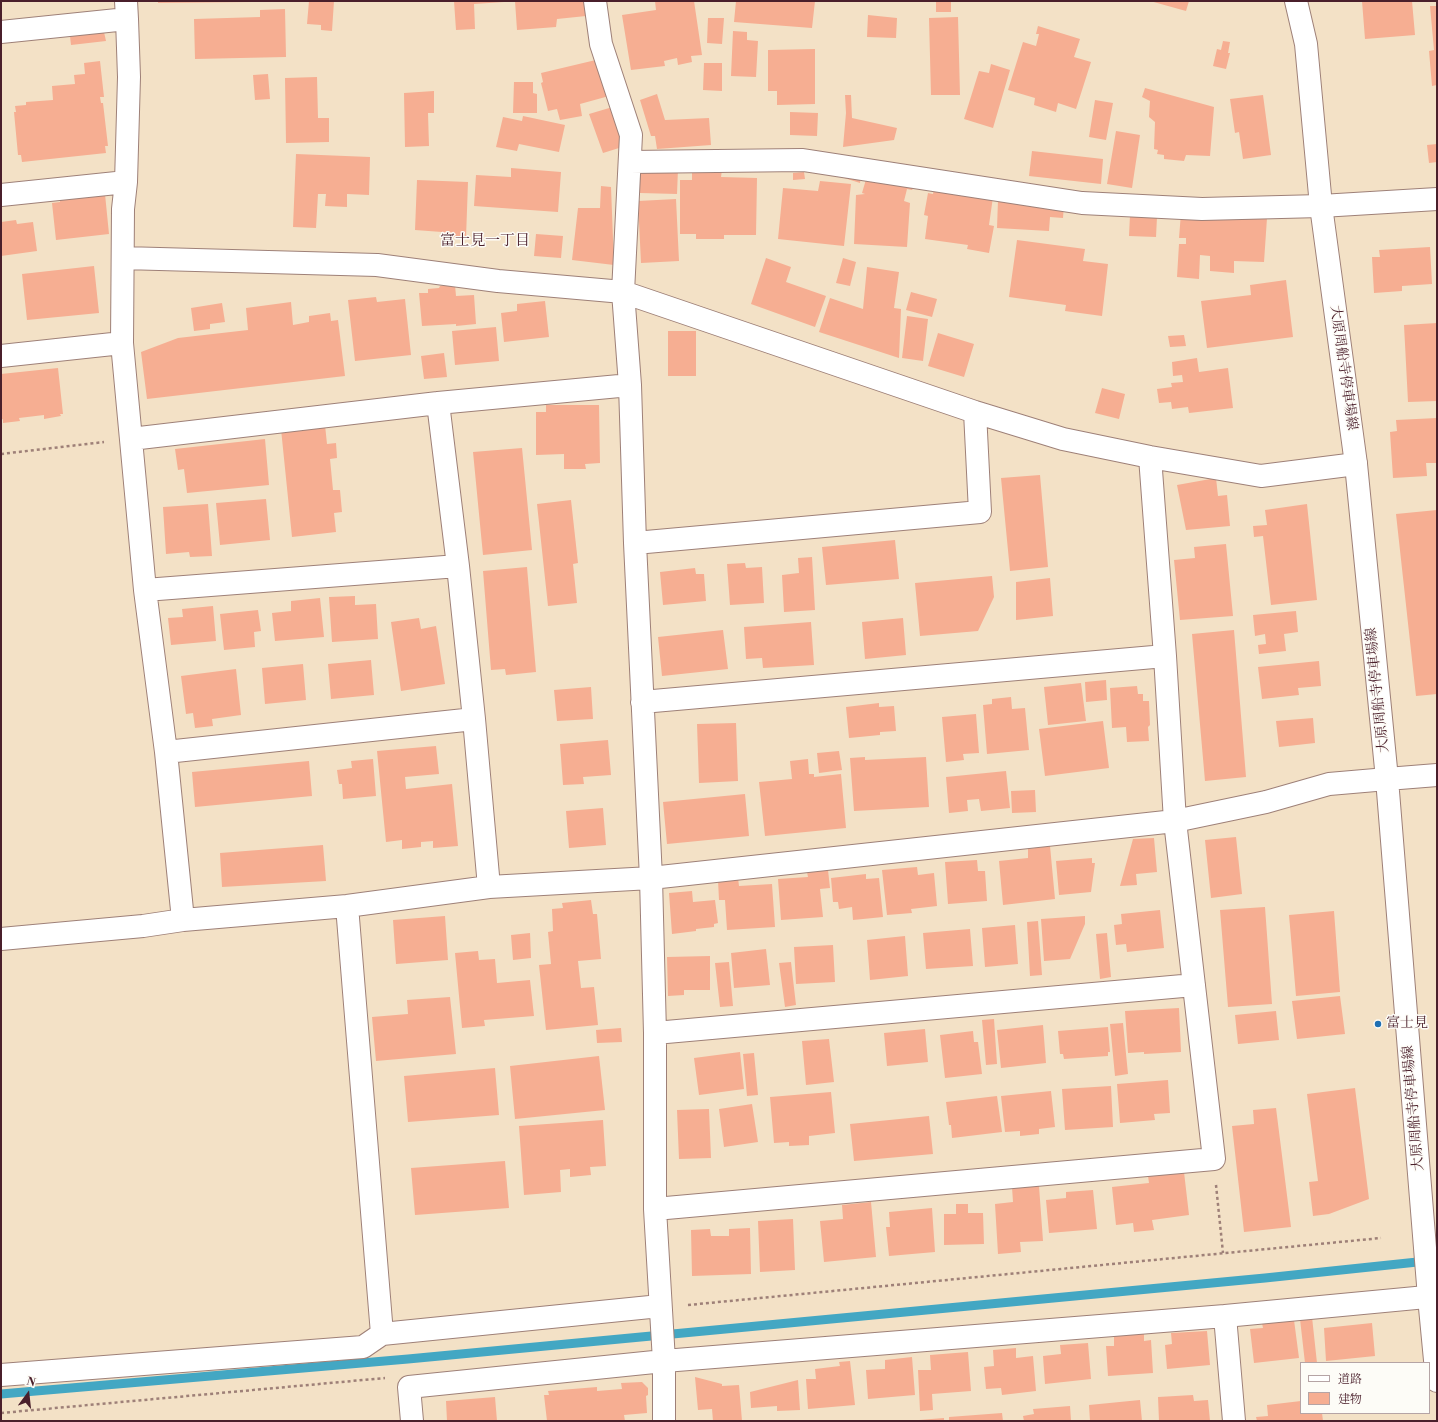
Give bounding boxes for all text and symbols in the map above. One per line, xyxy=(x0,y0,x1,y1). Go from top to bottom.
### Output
district label: 富士見一丁目 xyxy=(440,232,530,250)
street label: 大原周船寺停車場線 xyxy=(1326,304,1360,432)
street label: 大原周船寺停車場線 xyxy=(1363,626,1393,754)
place label: 富士見 xyxy=(1386,1016,1428,1032)
marker: 富士見 xyxy=(1373,1019,1383,1029)
street label: 大原周船寺停車場線 xyxy=(1400,1045,1428,1171)
legend xyxy=(1300,1362,1430,1414)
text: 道路 xyxy=(1338,1372,1362,1387)
north arrow xyxy=(8,1374,48,1414)
text: N xyxy=(25,1375,37,1390)
text: 建物 xyxy=(1338,1392,1362,1407)

